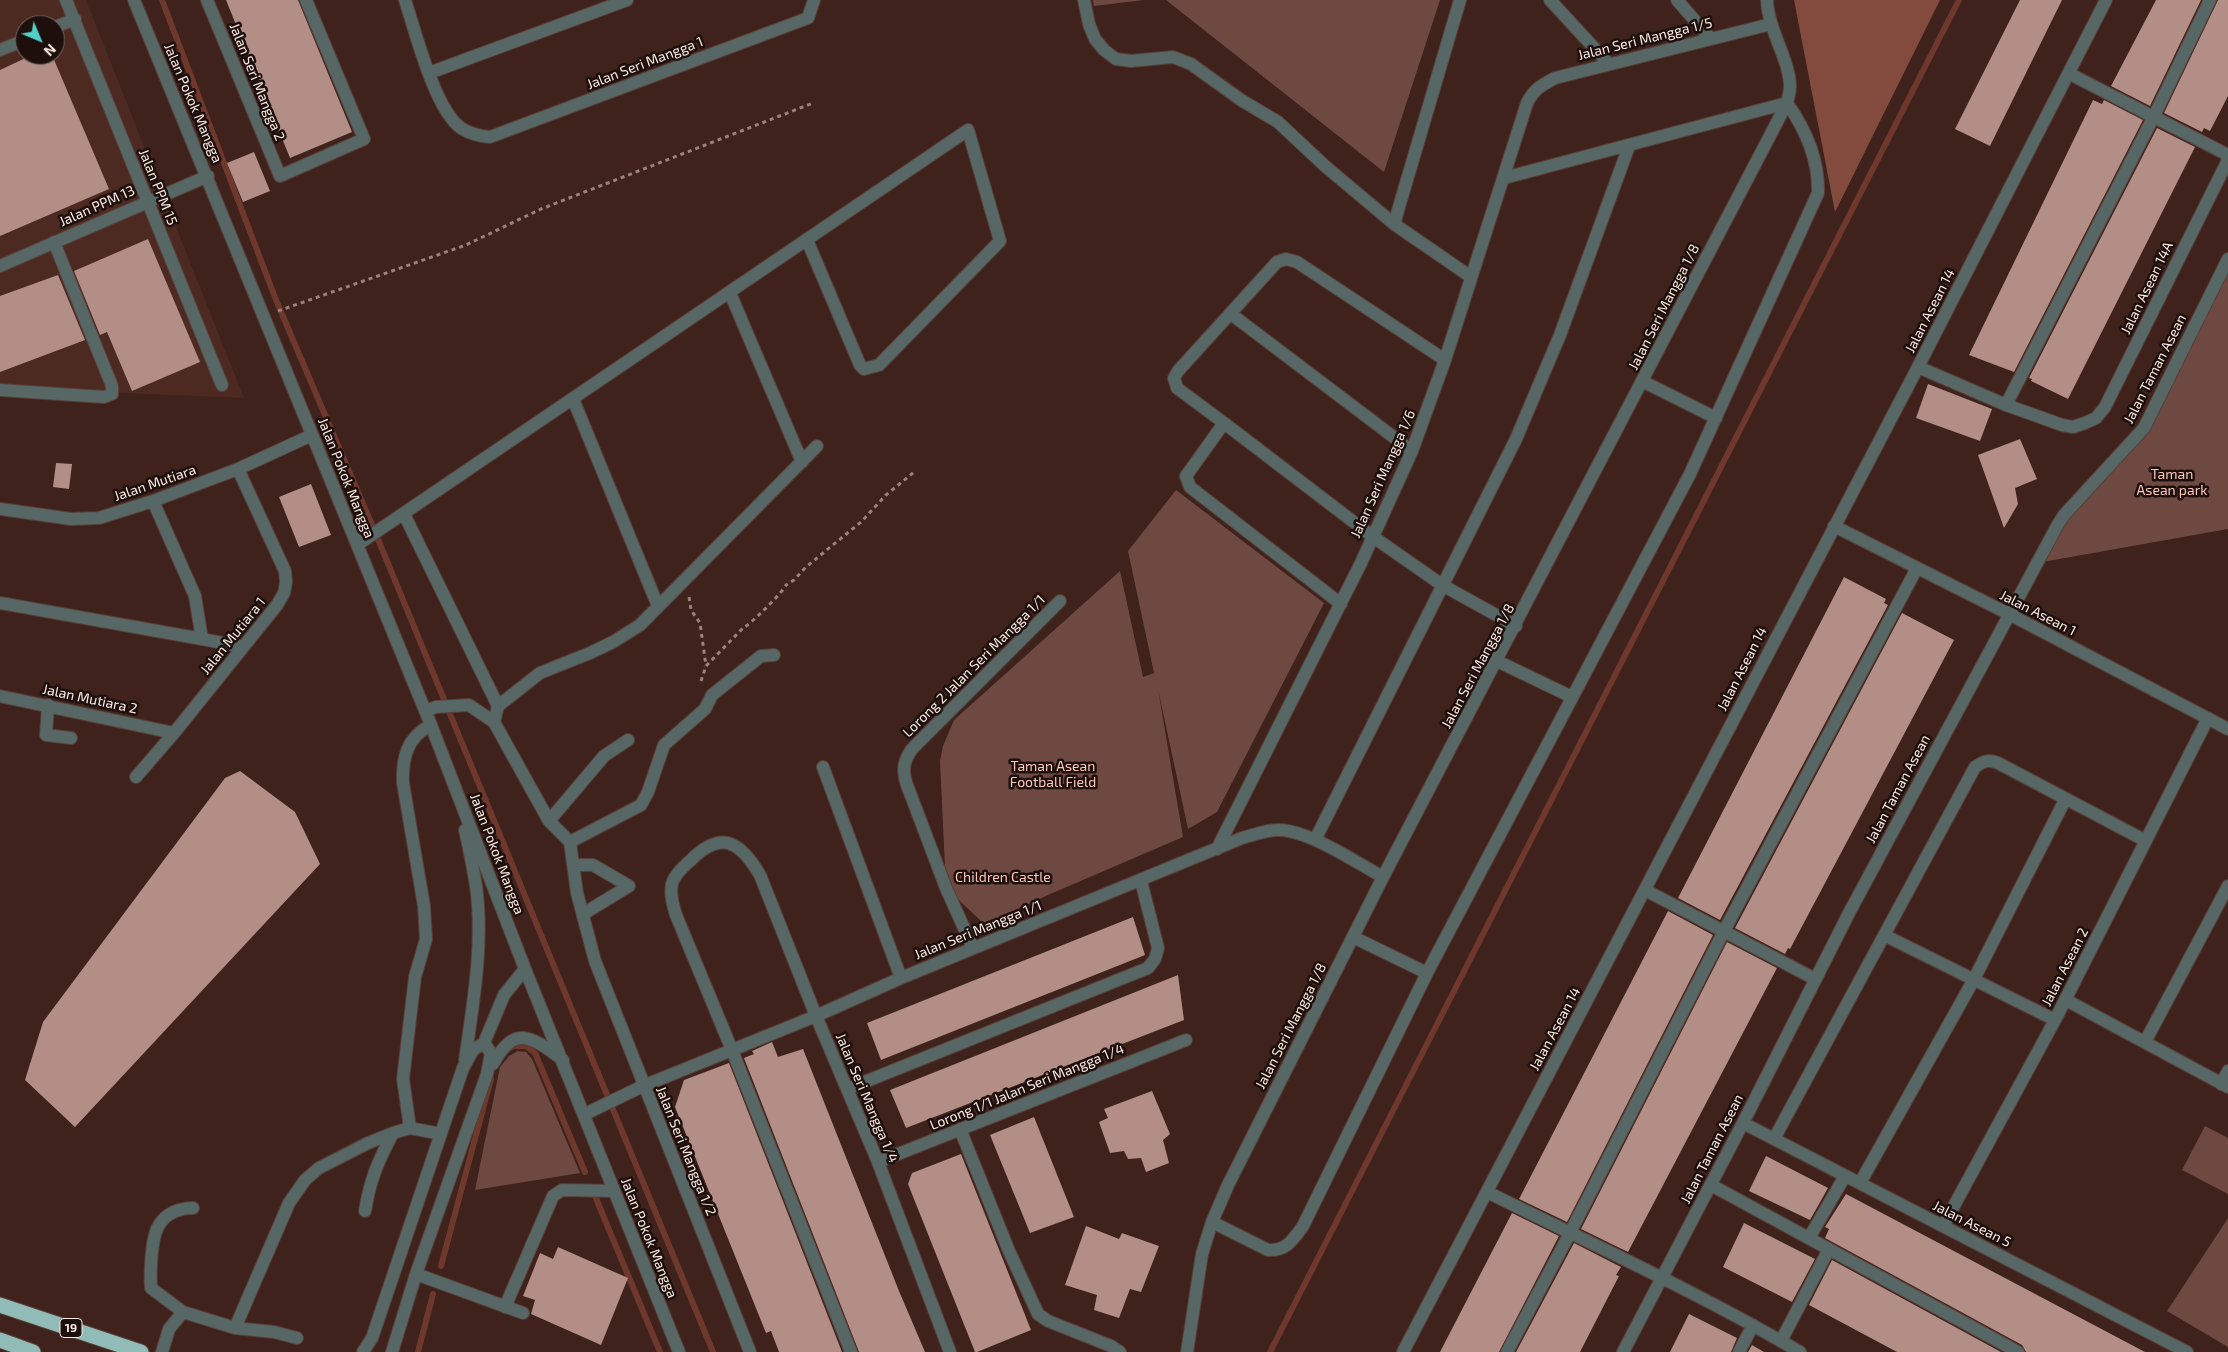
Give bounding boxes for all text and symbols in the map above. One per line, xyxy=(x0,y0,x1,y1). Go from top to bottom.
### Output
street label: Jalan Seri Mangga 1/5 xyxy=(1576,14,1714,64)
north arrow xyxy=(15,15,65,65)
street label: Jalan Seri Mangga 2 xyxy=(226,21,288,143)
street label: Jalan Seri Mangga 1 xyxy=(585,33,705,93)
text: N xyxy=(41,41,60,60)
street label: Jalan Pokok Mangga xyxy=(160,41,226,165)
street label: Jalan PPM 15 xyxy=(135,147,181,227)
street label: Jalan PPM 13 xyxy=(57,182,137,230)
street label: Jalan Asean 14A xyxy=(2117,239,2177,337)
street label: Jalan Seri Mangga 1/8 xyxy=(1625,241,1703,373)
street label: Jalan Asean 14 xyxy=(1902,266,1958,356)
street label: Jalan Taman Asean xyxy=(2120,312,2190,426)
street label: Jalan Seri Mangga 1/6 xyxy=(1347,407,1419,541)
street label: Jalan Pokok Mangga xyxy=(314,415,378,541)
street label: Jalan Mutiara xyxy=(112,461,198,505)
park label: Taman Asean park xyxy=(2137,466,2207,498)
street label: Jalan Asean 1 xyxy=(1997,587,2079,639)
street label: Lorong 2 Jalan Seri Mangga 1/1 xyxy=(899,591,1049,741)
street label: Jalan Mutiara 1 xyxy=(197,594,269,678)
street label: Jalan Seri Mangga 1/8 xyxy=(1438,601,1518,731)
street label: Jalan Asean 14 xyxy=(1714,624,1770,714)
street label: Jalan Mutiara 2 xyxy=(41,681,139,717)
street label: Jalan Taman Asean xyxy=(1862,732,1934,846)
park label: Taman Asean Football Field xyxy=(1010,758,1096,790)
street label: Jalan Pokok Mangga xyxy=(466,791,528,917)
park label: Children Castle xyxy=(955,869,1051,885)
street label: Jalan Seri Mangga 1/1 xyxy=(912,897,1044,963)
street label: Jalan Asean 2 xyxy=(2038,925,2092,1009)
street label: Jalan Seri Mangga 1/8 xyxy=(1252,960,1330,1092)
street label: Jalan Asean 14 xyxy=(1526,984,1584,1074)
street label: Jalan Seri Mangga 1/4 xyxy=(832,1031,902,1165)
street label: Lorong 1/1 Jalan Seri Mangga 1/4 xyxy=(927,1040,1127,1134)
street label: Jalan Seri Mangga 1/2 xyxy=(652,1084,720,1218)
street label: Jalan Taman Asean xyxy=(1677,1092,1747,1206)
street label: Jalan Pokok Mangga xyxy=(617,1175,681,1301)
street label: Jalan Asean 5 xyxy=(1930,1197,2014,1251)
road number: 19 xyxy=(60,1319,82,1338)

